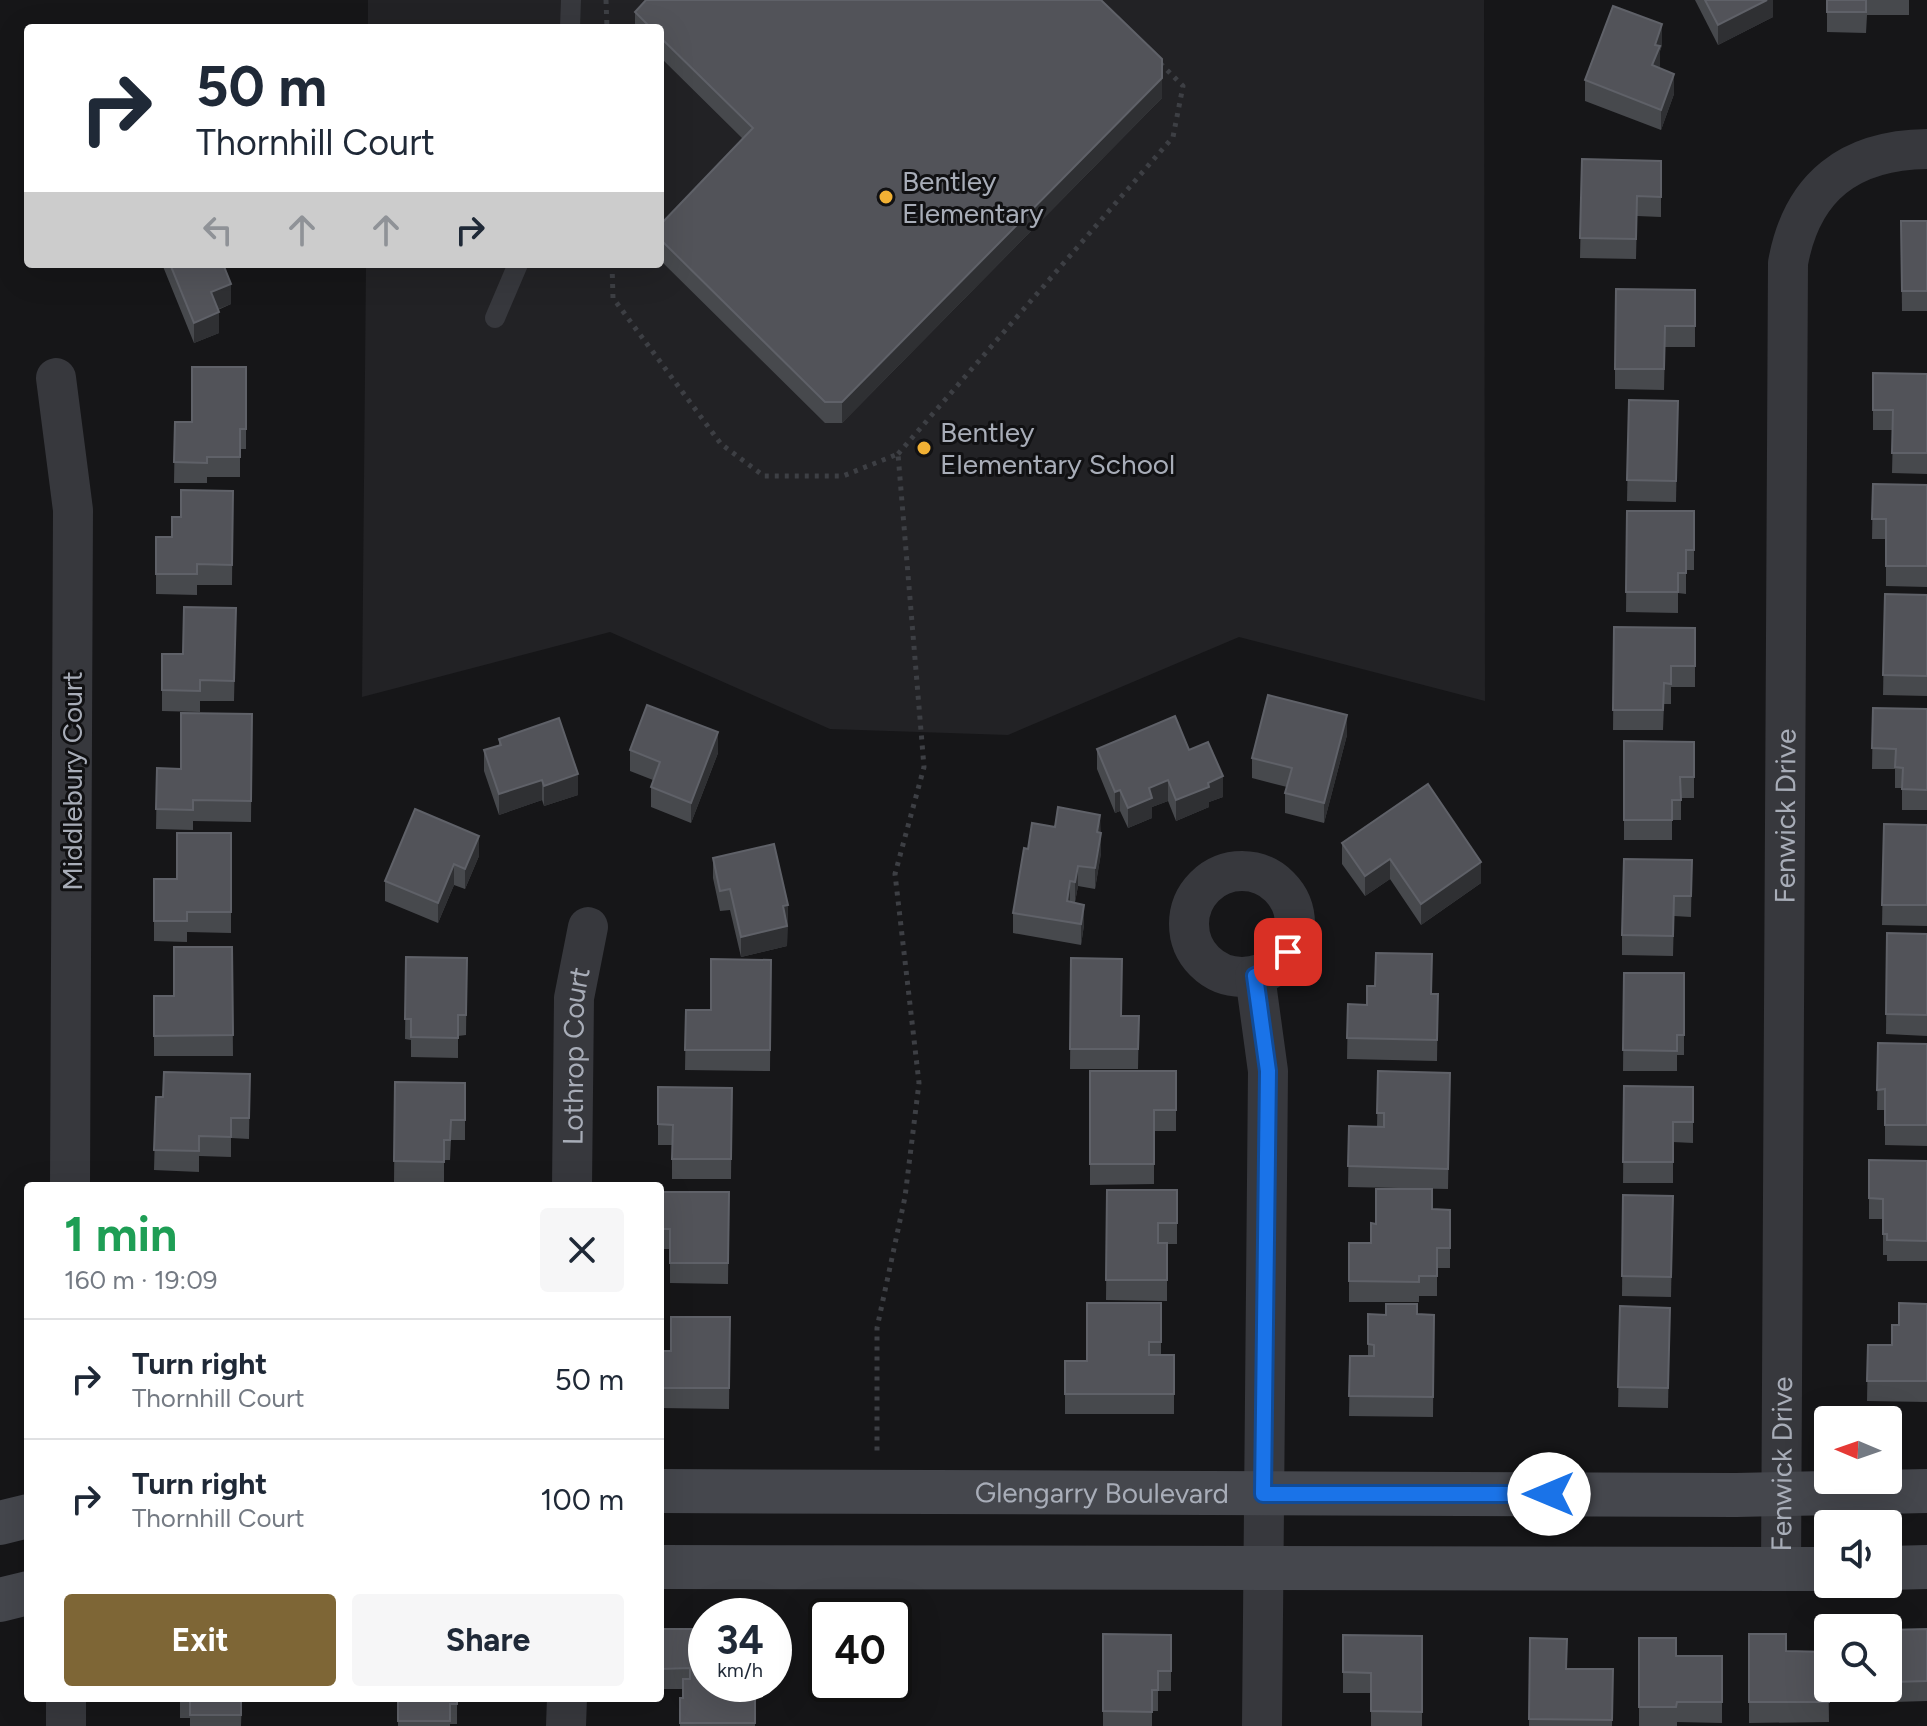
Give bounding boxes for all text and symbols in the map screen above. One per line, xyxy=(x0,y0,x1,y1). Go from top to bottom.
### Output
text: 50 m xyxy=(196,53,327,120)
icon: right xyxy=(64,56,168,160)
text: Thornhill Court xyxy=(196,121,435,164)
place label: Bentley Elementary xyxy=(902,164,1044,230)
marker: Bentley Elementary xyxy=(877,188,895,206)
icon: left xyxy=(196,208,240,252)
icon: ahead xyxy=(280,208,324,252)
icon: ahead xyxy=(364,208,408,252)
icon: right xyxy=(448,208,492,252)
place label: Bentley Elementary School xyxy=(940,415,1175,481)
marker: Bentley Elementary School xyxy=(915,439,933,457)
street label: Middlebury Court xyxy=(55,671,89,891)
street label: Fenwick Drive xyxy=(1768,729,1803,903)
pin xyxy=(1254,918,1322,986)
icon: arrive xyxy=(1266,930,1310,974)
street label: Lothrop Court xyxy=(555,964,597,1145)
text: 1 min xyxy=(64,1205,177,1263)
button: close xyxy=(540,1208,624,1292)
text: 160 m · 19:09 xyxy=(64,1264,218,1296)
text: Turn right xyxy=(132,1345,267,1382)
icon: right xyxy=(64,1357,108,1401)
text: 50 m xyxy=(555,1361,624,1398)
street label: Fenwick Drive xyxy=(1764,1377,1799,1551)
text: Thornhill Court xyxy=(132,1382,305,1414)
north arrow xyxy=(1814,1406,1902,1494)
map controls xyxy=(1814,1406,1902,1702)
position arrow xyxy=(1507,1452,1591,1536)
text: Turn right xyxy=(132,1465,267,1502)
street label: Glengarry Boulevard xyxy=(975,1475,1229,1510)
icon: right xyxy=(64,1477,108,1521)
text: 100 m xyxy=(540,1481,624,1518)
text: Thornhill Court xyxy=(132,1502,305,1534)
button: sound xyxy=(1814,1510,1902,1598)
button: Exit xyxy=(64,1594,336,1686)
button: Share xyxy=(352,1594,624,1686)
speed limit sign: 40 xyxy=(808,1598,912,1702)
button: search xyxy=(1814,1614,1902,1702)
text: 34 xyxy=(716,1616,764,1664)
text: km/h xyxy=(717,1658,763,1682)

